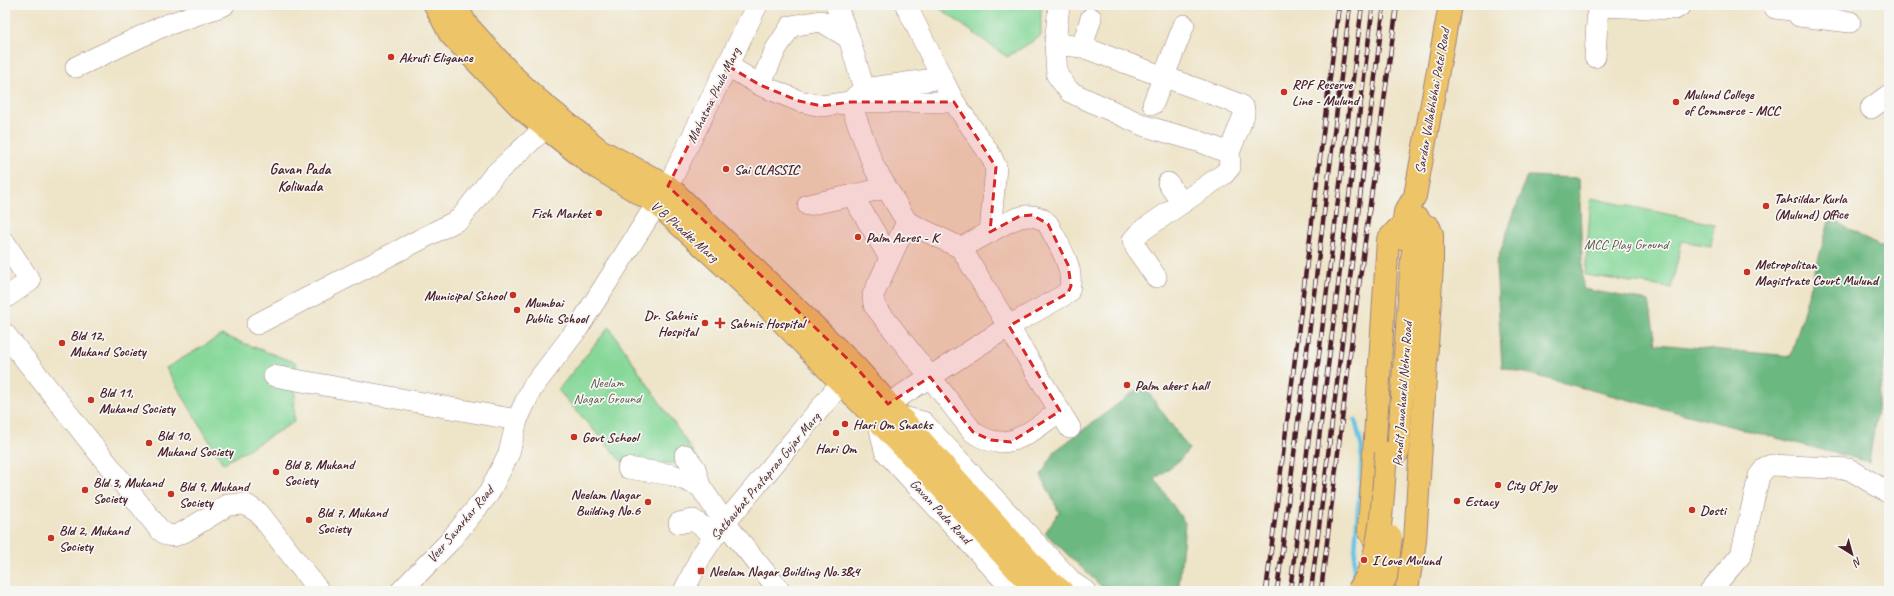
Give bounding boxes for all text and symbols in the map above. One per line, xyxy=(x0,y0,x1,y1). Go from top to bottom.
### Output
street label: Sardar Vallabhbhai Patel Road xyxy=(1411,24,1454,175)
street label: Mahatma Phule Marg xyxy=(683,44,744,146)
place label: Akruti Eligance xyxy=(399,49,474,66)
marker: Akruti Eligance xyxy=(386,52,396,62)
place label: RPF Reserve Line - Mulund xyxy=(1292,76,1361,109)
place label: Mulund College of Commerce - MCC xyxy=(1684,86,1782,119)
marker: RPF Reserve Line - Mulund xyxy=(1279,87,1289,97)
marker: Mulund College of Commerce - MCC xyxy=(1671,97,1681,107)
district label: Gavan Pada Koliwada xyxy=(270,160,332,196)
place label: Sai CLASSIC xyxy=(734,161,801,178)
marker: Sai CLASSIC xyxy=(721,164,731,174)
place label: Tahsildar Kurla (Mulund) Office xyxy=(1774,190,1849,223)
street label: V B Phadke Marg xyxy=(647,197,723,266)
marker: Tahsildar Kurla (Mulund) Office xyxy=(1761,201,1771,211)
place label: Fish Market xyxy=(531,205,593,222)
marker: Fish Market xyxy=(594,208,604,218)
place label: Palm Acres - K xyxy=(866,229,941,246)
marker: Palm Acres - K xyxy=(853,232,863,242)
park label: MCC Play Ground xyxy=(1584,236,1671,253)
place label: Metropolitan Magistrate Court Mulund xyxy=(1755,256,1880,289)
marker: Metropolitan Magistrate Court Mulund xyxy=(1742,267,1752,277)
place label: Municipal School xyxy=(424,287,509,304)
marker: Municipal School xyxy=(508,290,518,300)
place label: Mumbai Public School xyxy=(525,294,590,327)
marker: Mumbai Public School xyxy=(512,305,522,315)
place label: Dr. Sabnis Hospital xyxy=(644,307,700,340)
place label: Sabnis Hospital xyxy=(729,315,808,332)
marker: Sabnis Hospital xyxy=(714,317,726,329)
marker: Dr. Sabnis Hospital xyxy=(700,318,710,328)
street label: Pandit Jawaharlal Nehru Road xyxy=(1389,318,1416,467)
place label: Bld 12, Mukand Society xyxy=(70,327,148,360)
marker: Bld 12, Mukand Society xyxy=(57,338,67,348)
park label: Neelam Nagar Ground xyxy=(573,374,643,407)
place label: Palm akers hall xyxy=(1135,377,1211,394)
marker: Palm akers hall xyxy=(1122,380,1132,390)
place label: Bld 11, Mukand Society xyxy=(99,384,177,417)
marker: Bld 11, Mukand Society xyxy=(86,395,96,405)
street label: Satbaubat Prataprao Gujar Marg xyxy=(707,408,825,544)
place label: Hari Om Snacks xyxy=(853,416,934,433)
marker: Hari Om Snacks xyxy=(840,419,850,429)
place label: Bld 10, Mukand Society xyxy=(157,427,235,460)
marker: Hari Om xyxy=(831,428,841,438)
place label: Govt School xyxy=(582,429,641,446)
marker: Govt School xyxy=(569,432,579,442)
marker: Bld 10, Mukand Society xyxy=(144,438,154,448)
place label: Hari Om xyxy=(815,440,858,457)
place label: Bld 8, Mukand Society xyxy=(284,456,356,489)
marker: Bld 8, Mukand Society xyxy=(271,467,281,477)
place label: Bld 3, Mukand Society xyxy=(93,474,165,507)
street label: Gavan Pada Road xyxy=(906,475,977,549)
place label: City Of Joy xyxy=(1506,477,1558,494)
place label: Bld 9, Mukand Society xyxy=(179,478,251,511)
street label: Veer Savarkar Road xyxy=(423,480,499,566)
marker: City Of Joy xyxy=(1493,480,1503,490)
marker: Bld 3, Mukand Society xyxy=(80,485,90,495)
place label: Neelam Nagar Building No.6 xyxy=(571,486,642,519)
marker: Bld 9, Mukand Society xyxy=(166,489,176,499)
place label: Estacy xyxy=(1465,493,1500,510)
marker: Estacy xyxy=(1452,496,1462,506)
marker: Neelam Nagar Building No.6 xyxy=(643,497,653,507)
place label: Dosti xyxy=(1700,502,1728,519)
place label: Bld 7, Mukand Society xyxy=(317,504,389,537)
marker: Dosti xyxy=(1687,505,1697,515)
marker: Bld 7, Mukand Society xyxy=(304,515,314,525)
place label: Bld 2, Mukand Society xyxy=(59,522,131,555)
marker: Bld 2, Mukand Society xyxy=(46,533,56,543)
north arrow xyxy=(1832,534,1872,574)
place label: I Love Mulund xyxy=(1372,552,1442,569)
text: N xyxy=(1849,554,1865,571)
marker: I Love Mulund xyxy=(1359,555,1369,565)
place label: Neelam Nagar Building No.3&4 xyxy=(709,563,861,580)
marker: Neelam Nagar Building No.3&4 xyxy=(696,566,706,576)

